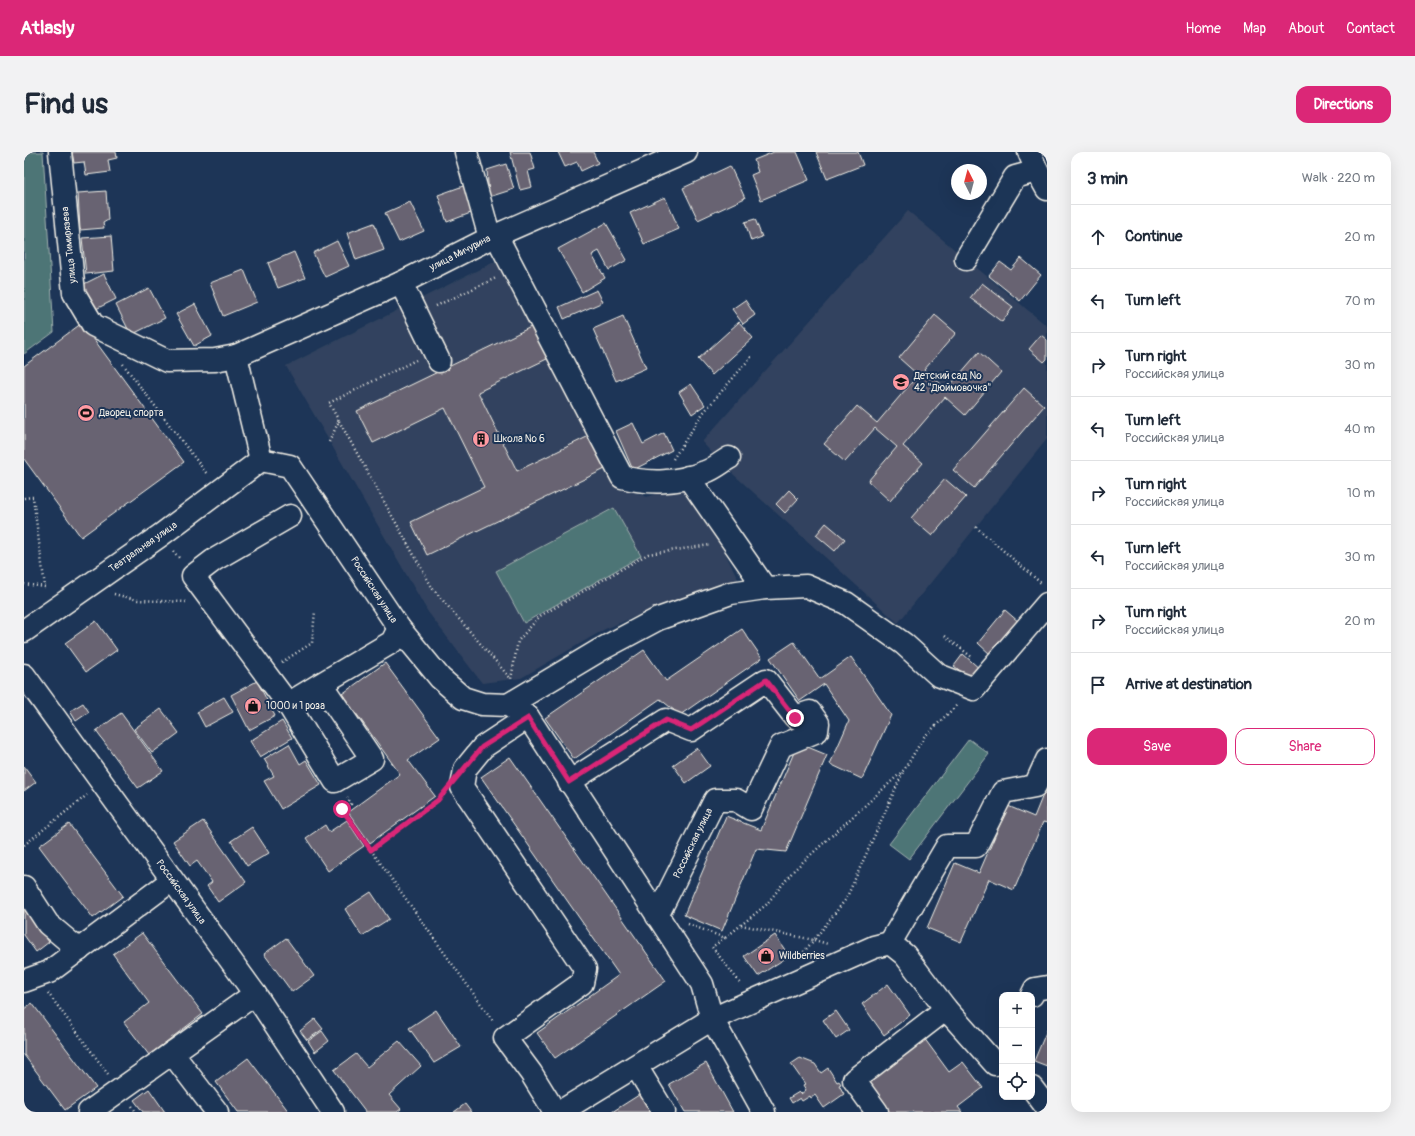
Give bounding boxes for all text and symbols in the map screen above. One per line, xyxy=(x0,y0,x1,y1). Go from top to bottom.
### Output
text: Atlasly xyxy=(20,16,74,40)
text: Home xyxy=(1186,20,1221,37)
text: Map xyxy=(1243,20,1266,37)
text: About xyxy=(1288,20,1324,37)
text: Contact xyxy=(1346,20,1395,37)
button: Directions xyxy=(1296,86,1391,123)
text: Find us xyxy=(24,87,108,122)
north arrow xyxy=(951,164,987,200)
text: 3 min xyxy=(1087,168,1128,189)
text: Walk · 220 m xyxy=(1302,170,1375,186)
street label: улица Тимирязева xyxy=(59,206,79,285)
icon: ahead xyxy=(1087,226,1109,248)
text: Continue xyxy=(1125,227,1183,246)
text: 20 m xyxy=(1344,229,1375,245)
street label: улица Мичурина xyxy=(427,232,493,274)
icon: left xyxy=(1087,290,1109,312)
text: Turn left xyxy=(1125,291,1181,310)
text: 70 m xyxy=(1345,293,1375,309)
text: Turn right xyxy=(1125,347,1186,366)
icon: right xyxy=(1087,354,1109,376)
text: 30 m xyxy=(1345,357,1375,373)
text: Российская улица xyxy=(1125,366,1224,382)
place label: Детский сад № 42 "Дюймовочка" xyxy=(913,370,991,394)
school or university icon: Детский сад № 42 "Дюймовочка" xyxy=(891,372,911,392)
sports icon: Дворец спорта xyxy=(76,403,96,423)
place label: Дворец спорта xyxy=(98,407,164,419)
text: Turn left xyxy=(1125,411,1181,430)
icon: left xyxy=(1087,418,1109,440)
text: 40 m xyxy=(1344,421,1375,437)
building icon: Школа № 6 xyxy=(471,429,491,449)
text: Российская улица xyxy=(1125,430,1224,446)
place label: Школа № 6 xyxy=(494,433,545,445)
text: Turn right xyxy=(1125,475,1186,494)
icon: right xyxy=(1087,482,1109,504)
text: 10 m xyxy=(1347,485,1375,501)
text: Российская улица xyxy=(1125,494,1224,510)
street label: Театральная улица xyxy=(106,519,180,575)
text: Turn left xyxy=(1125,539,1181,558)
icon: left xyxy=(1087,546,1109,568)
text: 30 m xyxy=(1345,549,1375,565)
street label: Российская улица xyxy=(348,555,400,626)
text: Российская улица xyxy=(1125,558,1224,574)
text: Turn right xyxy=(1125,603,1186,622)
icon: right xyxy=(1087,610,1109,632)
text: 20 m xyxy=(1344,613,1375,629)
text: Российская улица xyxy=(1125,622,1224,638)
icon: arrive xyxy=(1087,674,1109,696)
text: Arrive at destination xyxy=(1125,675,1252,694)
shop icon: 1000 и 1 роза xyxy=(243,696,263,716)
place label: 1000 и 1 роза xyxy=(266,700,325,712)
route end xyxy=(786,709,804,727)
button: Save xyxy=(1087,728,1227,765)
button: Share xyxy=(1235,728,1375,765)
route start xyxy=(333,800,351,818)
street label: Российская улица xyxy=(671,806,715,880)
street label: Российская улица xyxy=(154,858,209,927)
shop icon: Wildberries xyxy=(756,946,776,966)
place label: Wildberries xyxy=(779,950,825,962)
map controls xyxy=(999,992,1035,1100)
button: + xyxy=(999,992,1035,1028)
button: − xyxy=(999,1028,1035,1064)
button: locate xyxy=(999,1064,1035,1100)

